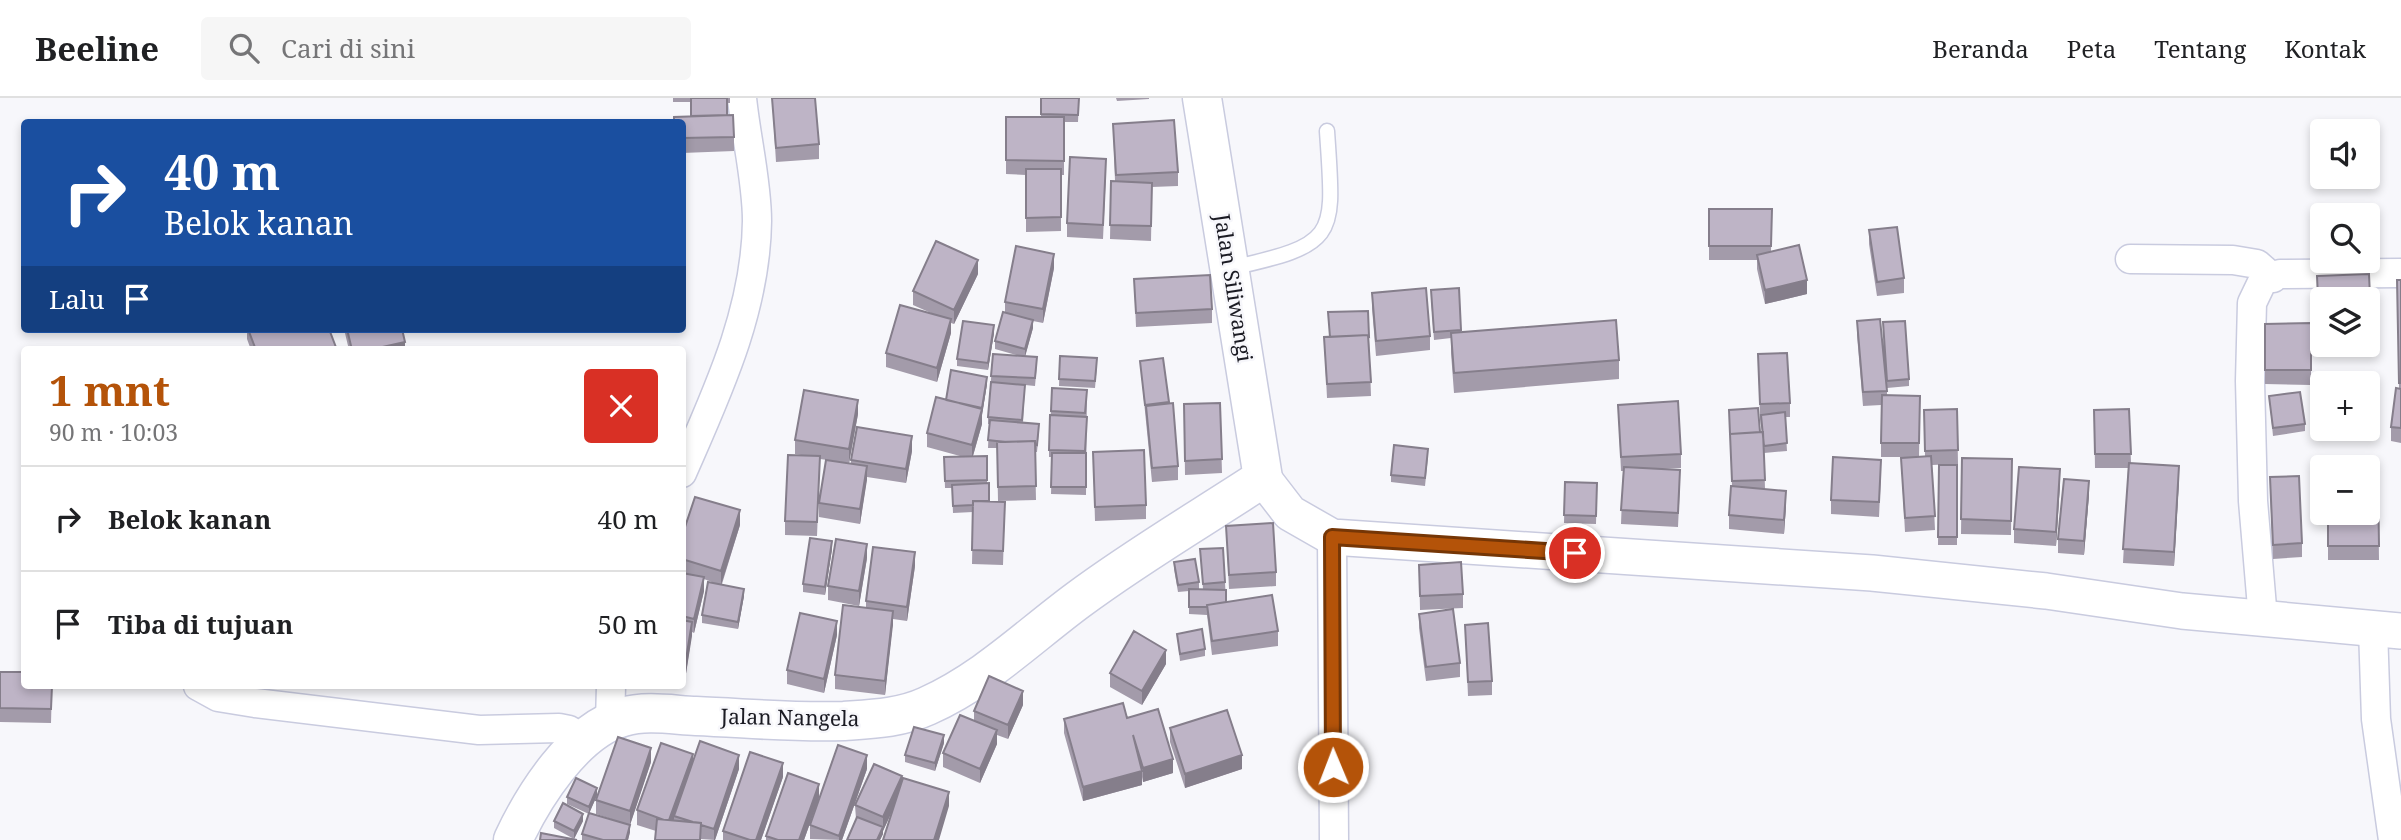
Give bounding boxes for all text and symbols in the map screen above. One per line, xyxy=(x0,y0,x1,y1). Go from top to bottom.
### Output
search box xyxy=(201,17,691,80)
text: Beeline xyxy=(35,26,159,71)
icon: search xyxy=(225,29,263,67)
text: Cari di sini xyxy=(281,30,415,66)
text: Beranda xyxy=(1932,32,2029,65)
text: Peta xyxy=(2067,32,2116,65)
text: Tentang xyxy=(2154,32,2246,65)
text: Kontak xyxy=(2284,32,2366,65)
map controls xyxy=(2310,119,2380,525)
button: sound xyxy=(2310,119,2380,189)
text: 40 m xyxy=(164,138,280,204)
icon: right xyxy=(49,147,140,238)
text: Belok kanan xyxy=(164,201,354,244)
button: search xyxy=(2310,203,2380,273)
street label: Jalan Siliwangi xyxy=(1208,211,1260,364)
icon: arrive xyxy=(118,280,156,318)
text: Lalu xyxy=(49,281,104,317)
button: layers xyxy=(2310,287,2380,357)
text: 1 mnt xyxy=(49,361,170,418)
button: close xyxy=(584,369,658,443)
button: + xyxy=(2310,371,2380,441)
text: 90 m · 10:03 xyxy=(49,416,178,448)
button: − xyxy=(2310,455,2380,525)
icon: right xyxy=(49,500,87,538)
text: Belok kanan xyxy=(108,501,271,537)
text: 40 m xyxy=(598,501,658,537)
pin xyxy=(1545,523,1605,583)
icon: arrive xyxy=(1556,534,1594,572)
icon: arrive xyxy=(49,605,87,643)
text: Tiba di tujuan xyxy=(108,606,293,642)
text: 50 m xyxy=(598,606,658,642)
street label: Jalan Nangela xyxy=(719,702,860,732)
position arrow xyxy=(1296,730,1370,804)

